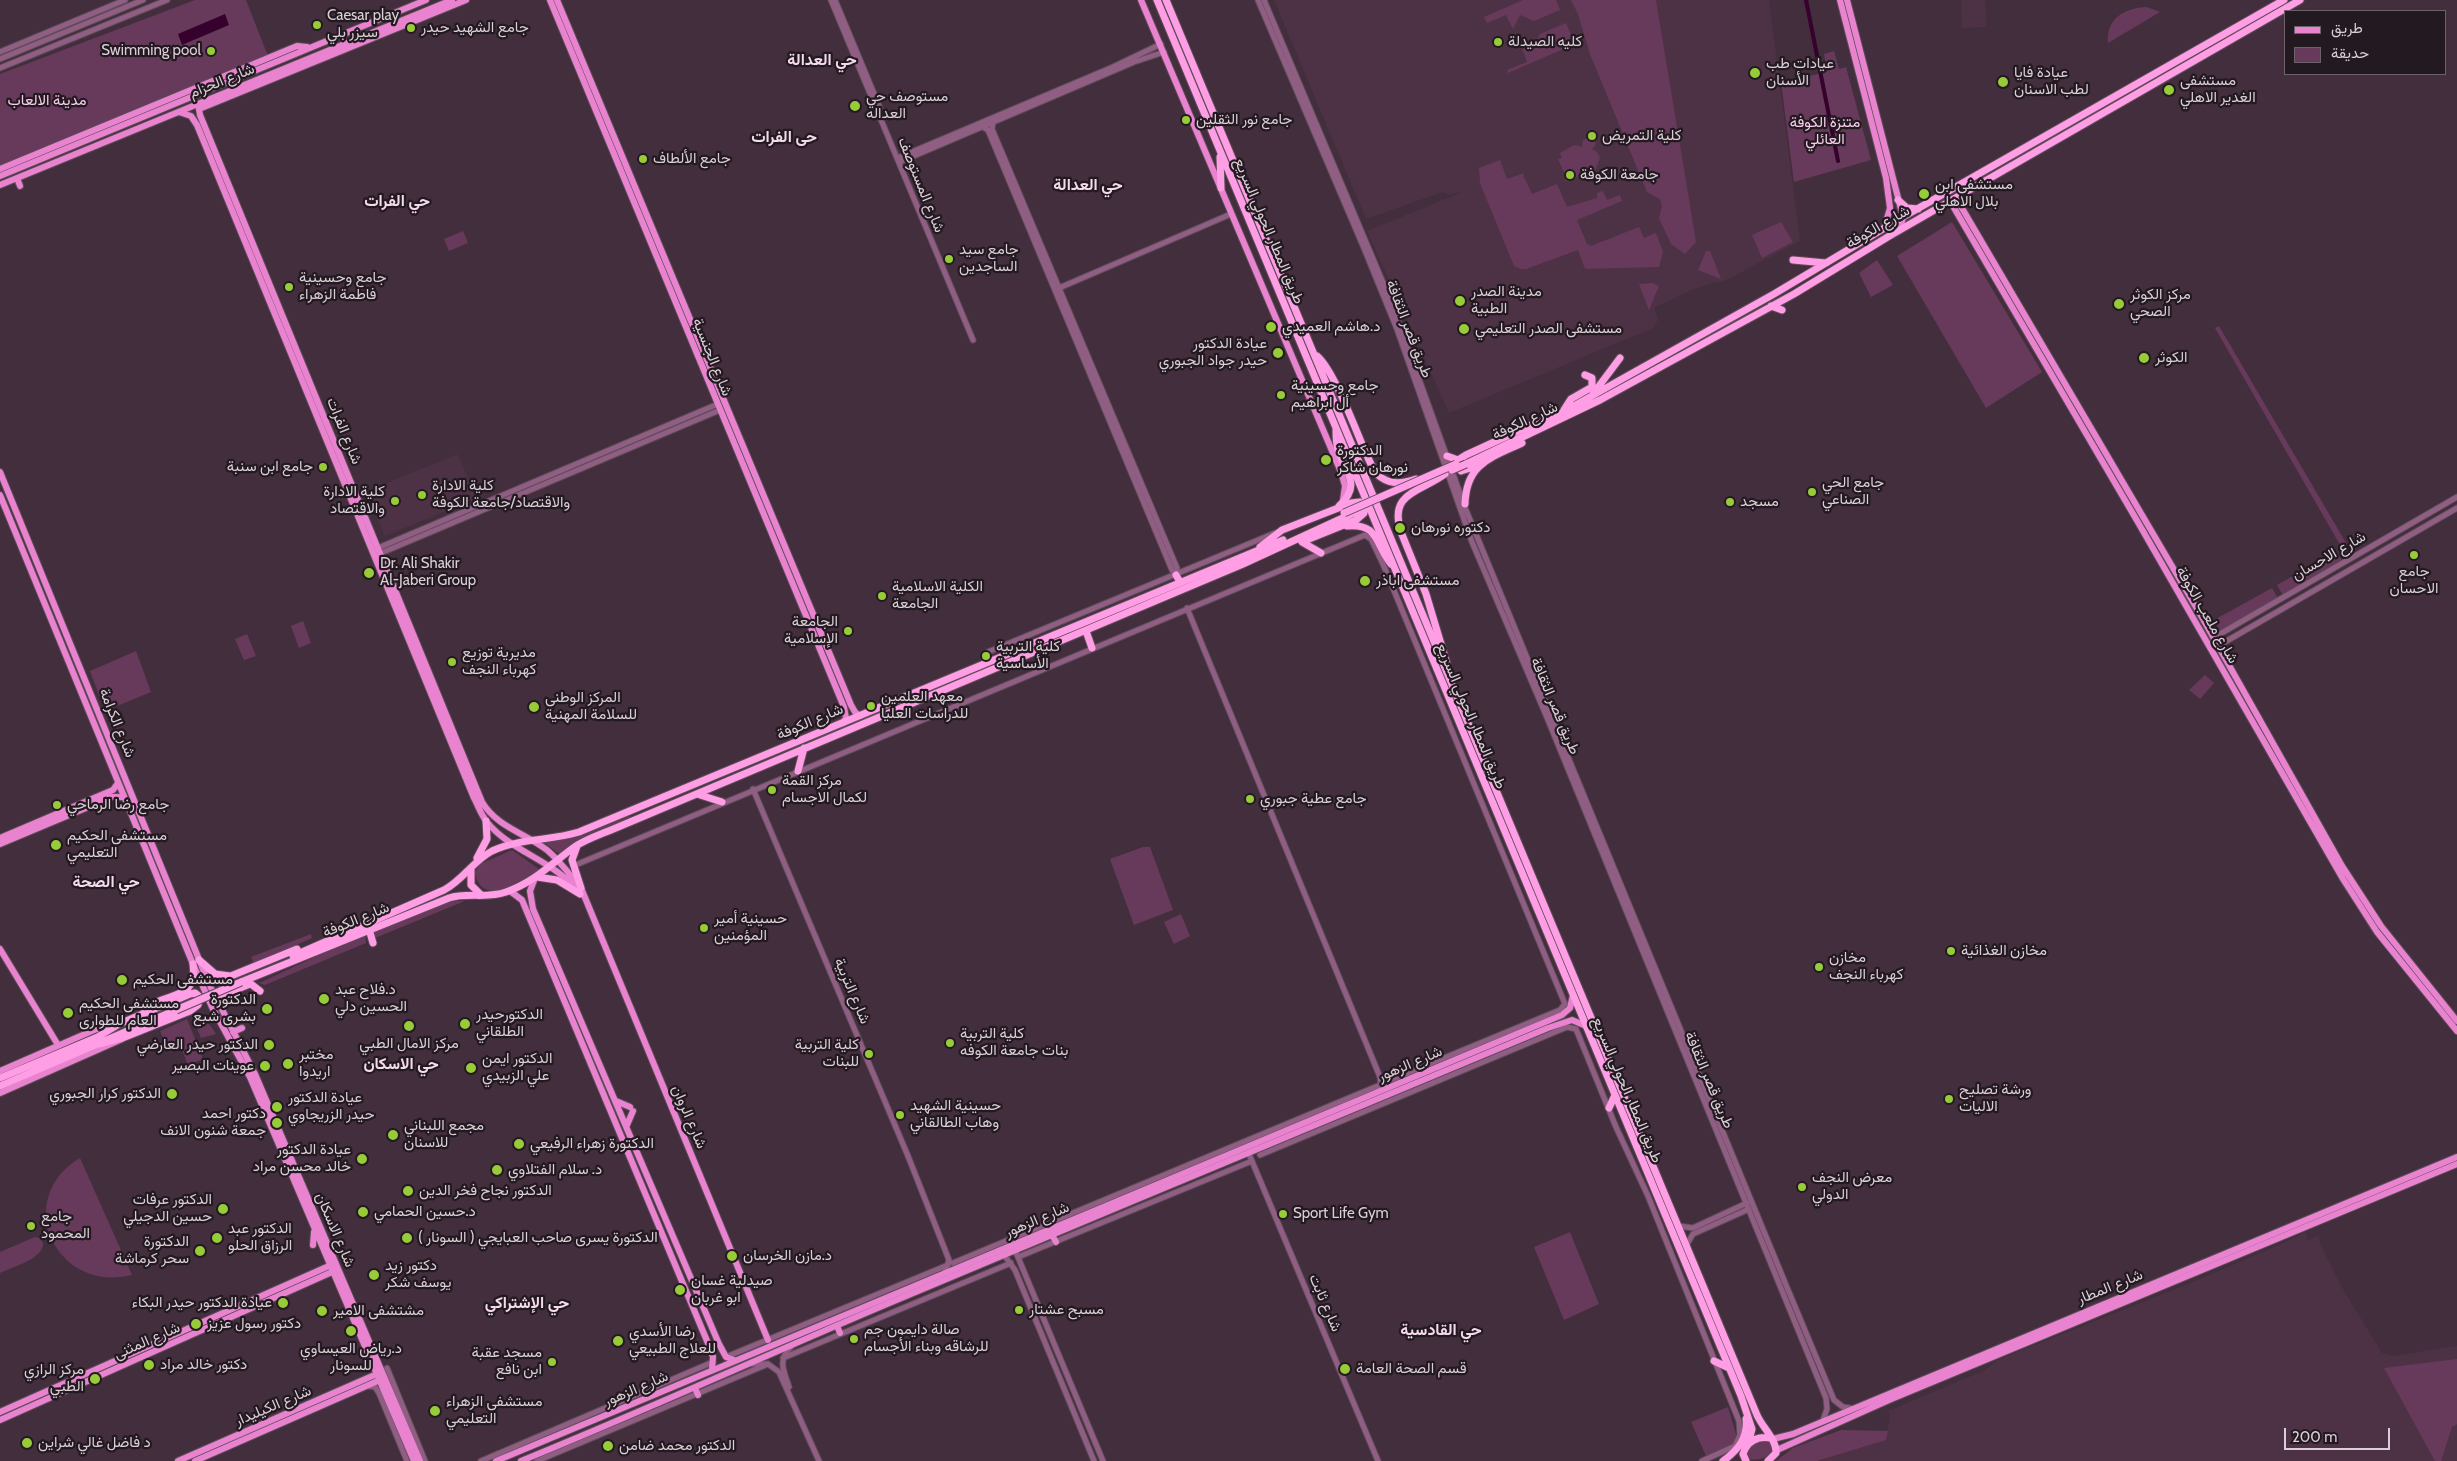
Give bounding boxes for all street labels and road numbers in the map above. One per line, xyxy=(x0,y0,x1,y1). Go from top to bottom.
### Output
street label: شارع الحزام xyxy=(187,60,257,102)
street label: شارع المستوصف xyxy=(894,135,948,235)
street label: طريق المطار الحولي السريع xyxy=(1230,155,1308,307)
street label: شارع الكوفة xyxy=(1843,202,1913,252)
street label: طريق قصر الثقافة xyxy=(1382,277,1436,381)
street label: شارع الجنسية xyxy=(688,315,736,399)
street label: شارع الفرات xyxy=(323,395,365,467)
street label: شارع الكوفة xyxy=(1489,398,1561,444)
street label: شارع الاحسان xyxy=(2289,528,2369,584)
street label: شارع ملعب الكوفة xyxy=(2172,563,2242,667)
street label: طريق المطار الحولي السريع xyxy=(1432,640,1510,792)
street label: طريق قصر الثقافة xyxy=(1526,655,1584,757)
street label: شارع الكرامة xyxy=(95,686,139,760)
street label: شارع الكوفة xyxy=(774,700,846,744)
street label: شارع الكوفة xyxy=(320,898,392,942)
street label: شارع التربية xyxy=(830,955,874,1027)
street label: طريق المطار الحولي السريع xyxy=(1588,1014,1666,1166)
street label: طريق قصر الثقافة xyxy=(1680,1029,1738,1131)
street label: شارع الزهور xyxy=(1375,1042,1445,1086)
street label: شارع الروان xyxy=(668,1083,710,1151)
street label: شارع الاسكان xyxy=(311,1190,359,1270)
street label: شارع الزهور xyxy=(1002,1198,1072,1242)
street label: شارع المطار xyxy=(2075,1266,2145,1308)
street label: شارع ثابت xyxy=(1305,1272,1345,1334)
street label: شارع المثنى xyxy=(111,1318,183,1364)
street label: شارع الزهور xyxy=(601,1367,671,1411)
street label: شارع الكيليدار xyxy=(232,1382,314,1430)

